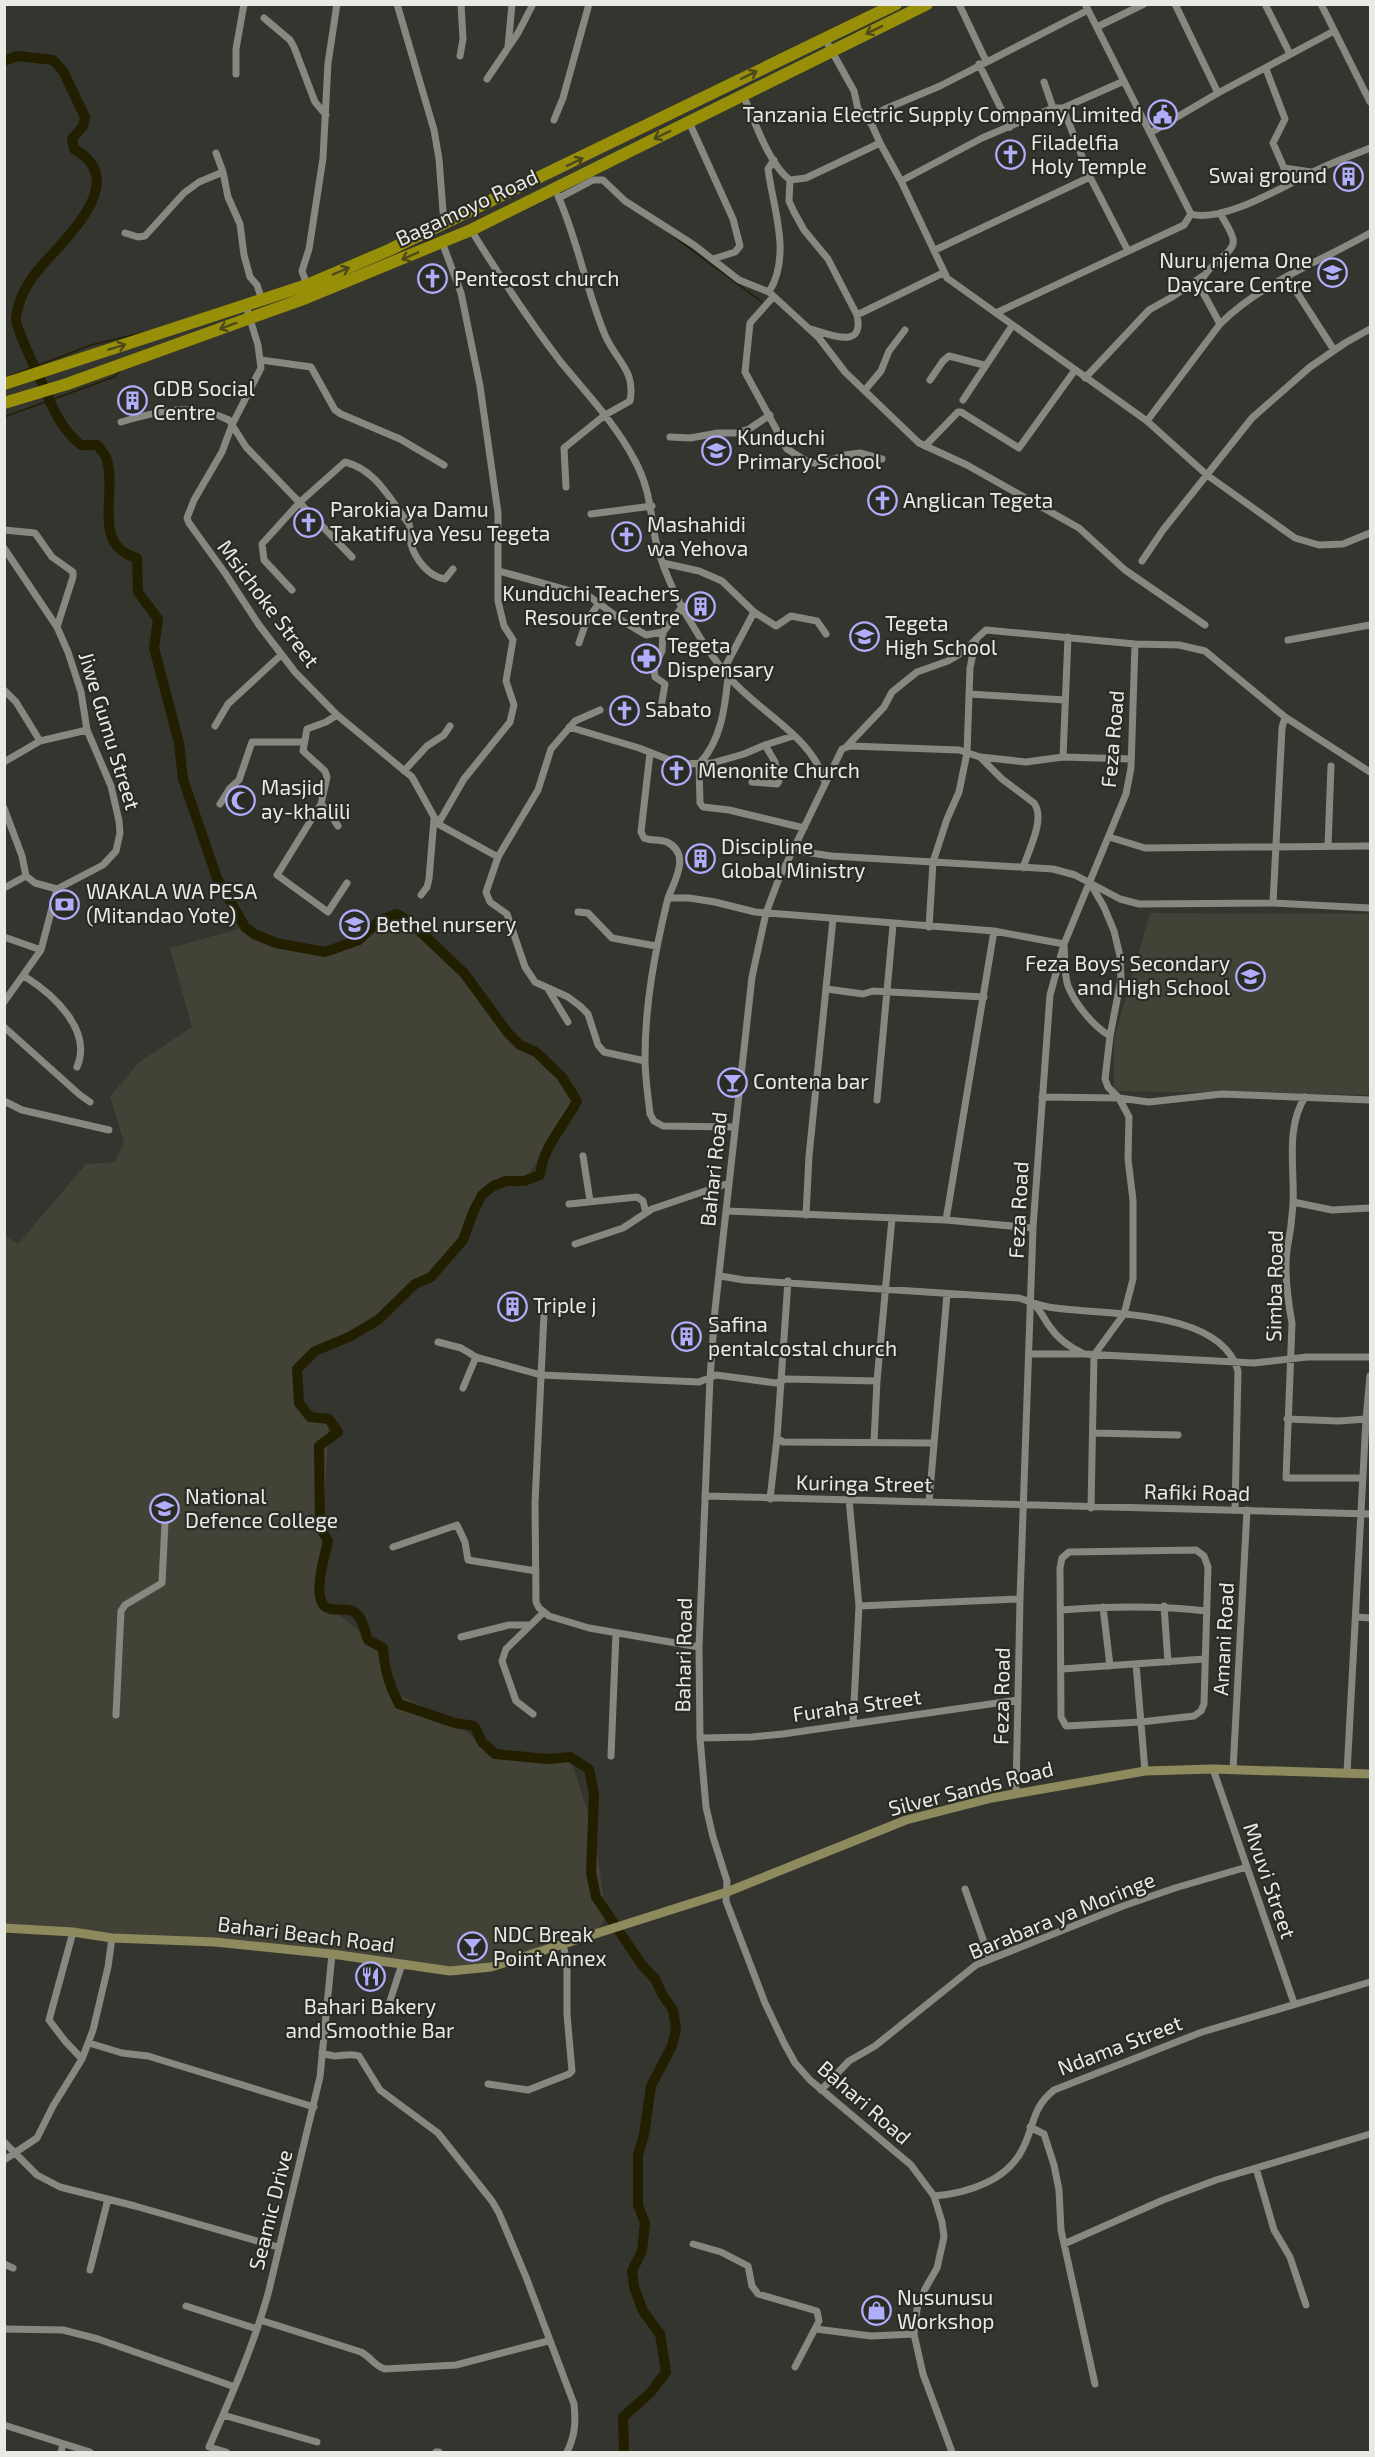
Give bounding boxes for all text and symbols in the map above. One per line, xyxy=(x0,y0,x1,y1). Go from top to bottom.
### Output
one-way arrow xyxy=(865,25,883,37)
one-way arrow xyxy=(740,69,758,81)
public building icon: Tanzania Electric Supply Company Limited xyxy=(1147,99,1179,131)
place label: Tanzania Electric Supply Company Limited xyxy=(742,101,1142,126)
place label: Filadelfia Holy Temple xyxy=(1031,129,1147,178)
one-way arrow xyxy=(653,130,671,142)
church icon: Filadelfia Holy Temple xyxy=(994,139,1026,171)
one-way arrow xyxy=(565,156,583,167)
building icon: Swai ground xyxy=(1332,160,1364,192)
place label: Swai ground xyxy=(1209,162,1327,187)
street label: Bagamoyo Road xyxy=(391,163,541,250)
place label: Nuru njema One Daycare Centre xyxy=(1159,247,1312,296)
one-way arrow xyxy=(401,251,420,262)
school or university icon: Nuru njema One Daycare Centre xyxy=(1317,257,1349,289)
church icon: Pentecost church xyxy=(417,263,449,295)
one-way arrow xyxy=(331,265,350,276)
place label: Pentecost church xyxy=(454,265,619,290)
one-way arrow xyxy=(219,321,238,332)
one-way arrow xyxy=(107,341,126,352)
place label: GDB Social Centre xyxy=(153,375,256,424)
building icon: GDB Social Centre xyxy=(116,385,148,417)
place label: Kunduchi Primary School xyxy=(737,424,882,473)
school or university icon: Kunduchi Primary School xyxy=(700,434,732,466)
church icon: Anglican Tegeta xyxy=(866,485,898,517)
place label: Anglican Tegeta xyxy=(903,487,1053,512)
place label: Parokia ya Damu Takatifu ya Yesu Tegeta xyxy=(330,496,550,545)
church icon: Parokia ya Damu Takatifu ya Yesu Tegeta xyxy=(293,506,325,538)
place label: Mashahidi wa Yehova xyxy=(647,511,748,560)
church icon: Mashahidi wa Yehova xyxy=(610,521,642,553)
street label: Msichoke Street xyxy=(213,534,325,672)
place label: Kunduchi Teachers Resource Centre xyxy=(502,580,680,629)
building icon: Kunduchi Teachers Resource Centre xyxy=(685,590,717,622)
place label: Tegeta High School xyxy=(885,610,998,659)
school or university icon: Tegeta High School xyxy=(848,620,880,652)
place label: Tegeta Dispensary xyxy=(667,632,774,681)
pharmacy icon: Tegeta Dispensary xyxy=(630,642,662,674)
street label: Jiwe Gumu Street xyxy=(74,648,146,813)
street label: Feza Road xyxy=(1095,689,1128,789)
church icon: Sabato xyxy=(608,694,640,726)
place label: Sabato xyxy=(645,696,712,721)
church icon: Menonite Church xyxy=(661,755,693,787)
place label: Menonite Church xyxy=(698,757,860,782)
place label: Masjid ay-khalili xyxy=(261,774,350,823)
mosque icon: Masjid ay-khalili xyxy=(224,784,256,816)
place label: Discipline Global Ministry xyxy=(721,833,865,882)
building icon: Discipline Global Ministry xyxy=(684,843,716,875)
place label: WAKALA WA PESA (Mitandao Yote) xyxy=(86,878,257,927)
bank icon: WAKALA WA PESA (Mitandao Yote) xyxy=(49,888,81,920)
school or university icon: Bethel nursery xyxy=(339,909,371,941)
place label: Bethel nursery xyxy=(376,911,516,936)
place label: Feza Boys' Secondary and High School xyxy=(1025,950,1231,999)
school or university icon: Feza Boys' Secondary and High School xyxy=(1235,960,1267,992)
bar icon: Contena bar xyxy=(716,1066,748,1098)
place label: Contena bar xyxy=(753,1068,869,1093)
street label: Bahari Road xyxy=(694,1110,731,1227)
street label: Feza Road xyxy=(1002,1161,1033,1259)
street label: Simba Road xyxy=(1260,1230,1287,1342)
building icon: Triple j xyxy=(496,1290,528,1322)
place label: Triple j xyxy=(533,1292,597,1318)
place label: Safina pentalcostal church xyxy=(708,1311,897,1360)
building icon: Safina pentalcostal church xyxy=(671,1321,703,1353)
street label: Kuringa Street xyxy=(796,1469,932,1496)
street label: Rafiki Road xyxy=(1144,1478,1250,1505)
place label: National Defence College xyxy=(185,1483,338,1532)
school or university icon: National Defence College xyxy=(148,1493,180,1525)
street label: Amani Road xyxy=(1207,1582,1238,1696)
street label: Bahari Road xyxy=(669,1597,696,1713)
street label: Feza Road xyxy=(987,1647,1014,1745)
street label: Furaha Street xyxy=(791,1683,923,1726)
street label: Silver Sands Road xyxy=(886,1755,1056,1820)
street label: Mvuvi Street xyxy=(1239,1819,1302,1942)
street label: Barabara ya Moringe xyxy=(965,1866,1158,1963)
street label: Bahari Beach Road xyxy=(216,1910,396,1957)
place label: NDC Break Point Annex xyxy=(493,1921,607,1970)
bar icon: NDC Break Point Annex xyxy=(456,1931,488,1963)
restaurant icon: Bahari Bakery and Smoothie Bar xyxy=(354,1960,386,1992)
place label: Bahari Bakery and Smoothie Bar xyxy=(286,1993,455,2042)
street label: Ndama Street xyxy=(1054,2009,1185,2080)
street label: Bahari Road xyxy=(813,2055,917,2149)
street label: Seamic Drive xyxy=(243,2147,297,2272)
place label: Nusunusu Workshop xyxy=(897,2284,995,2333)
shop icon: Nusunusu Workshop xyxy=(860,2294,892,2326)

